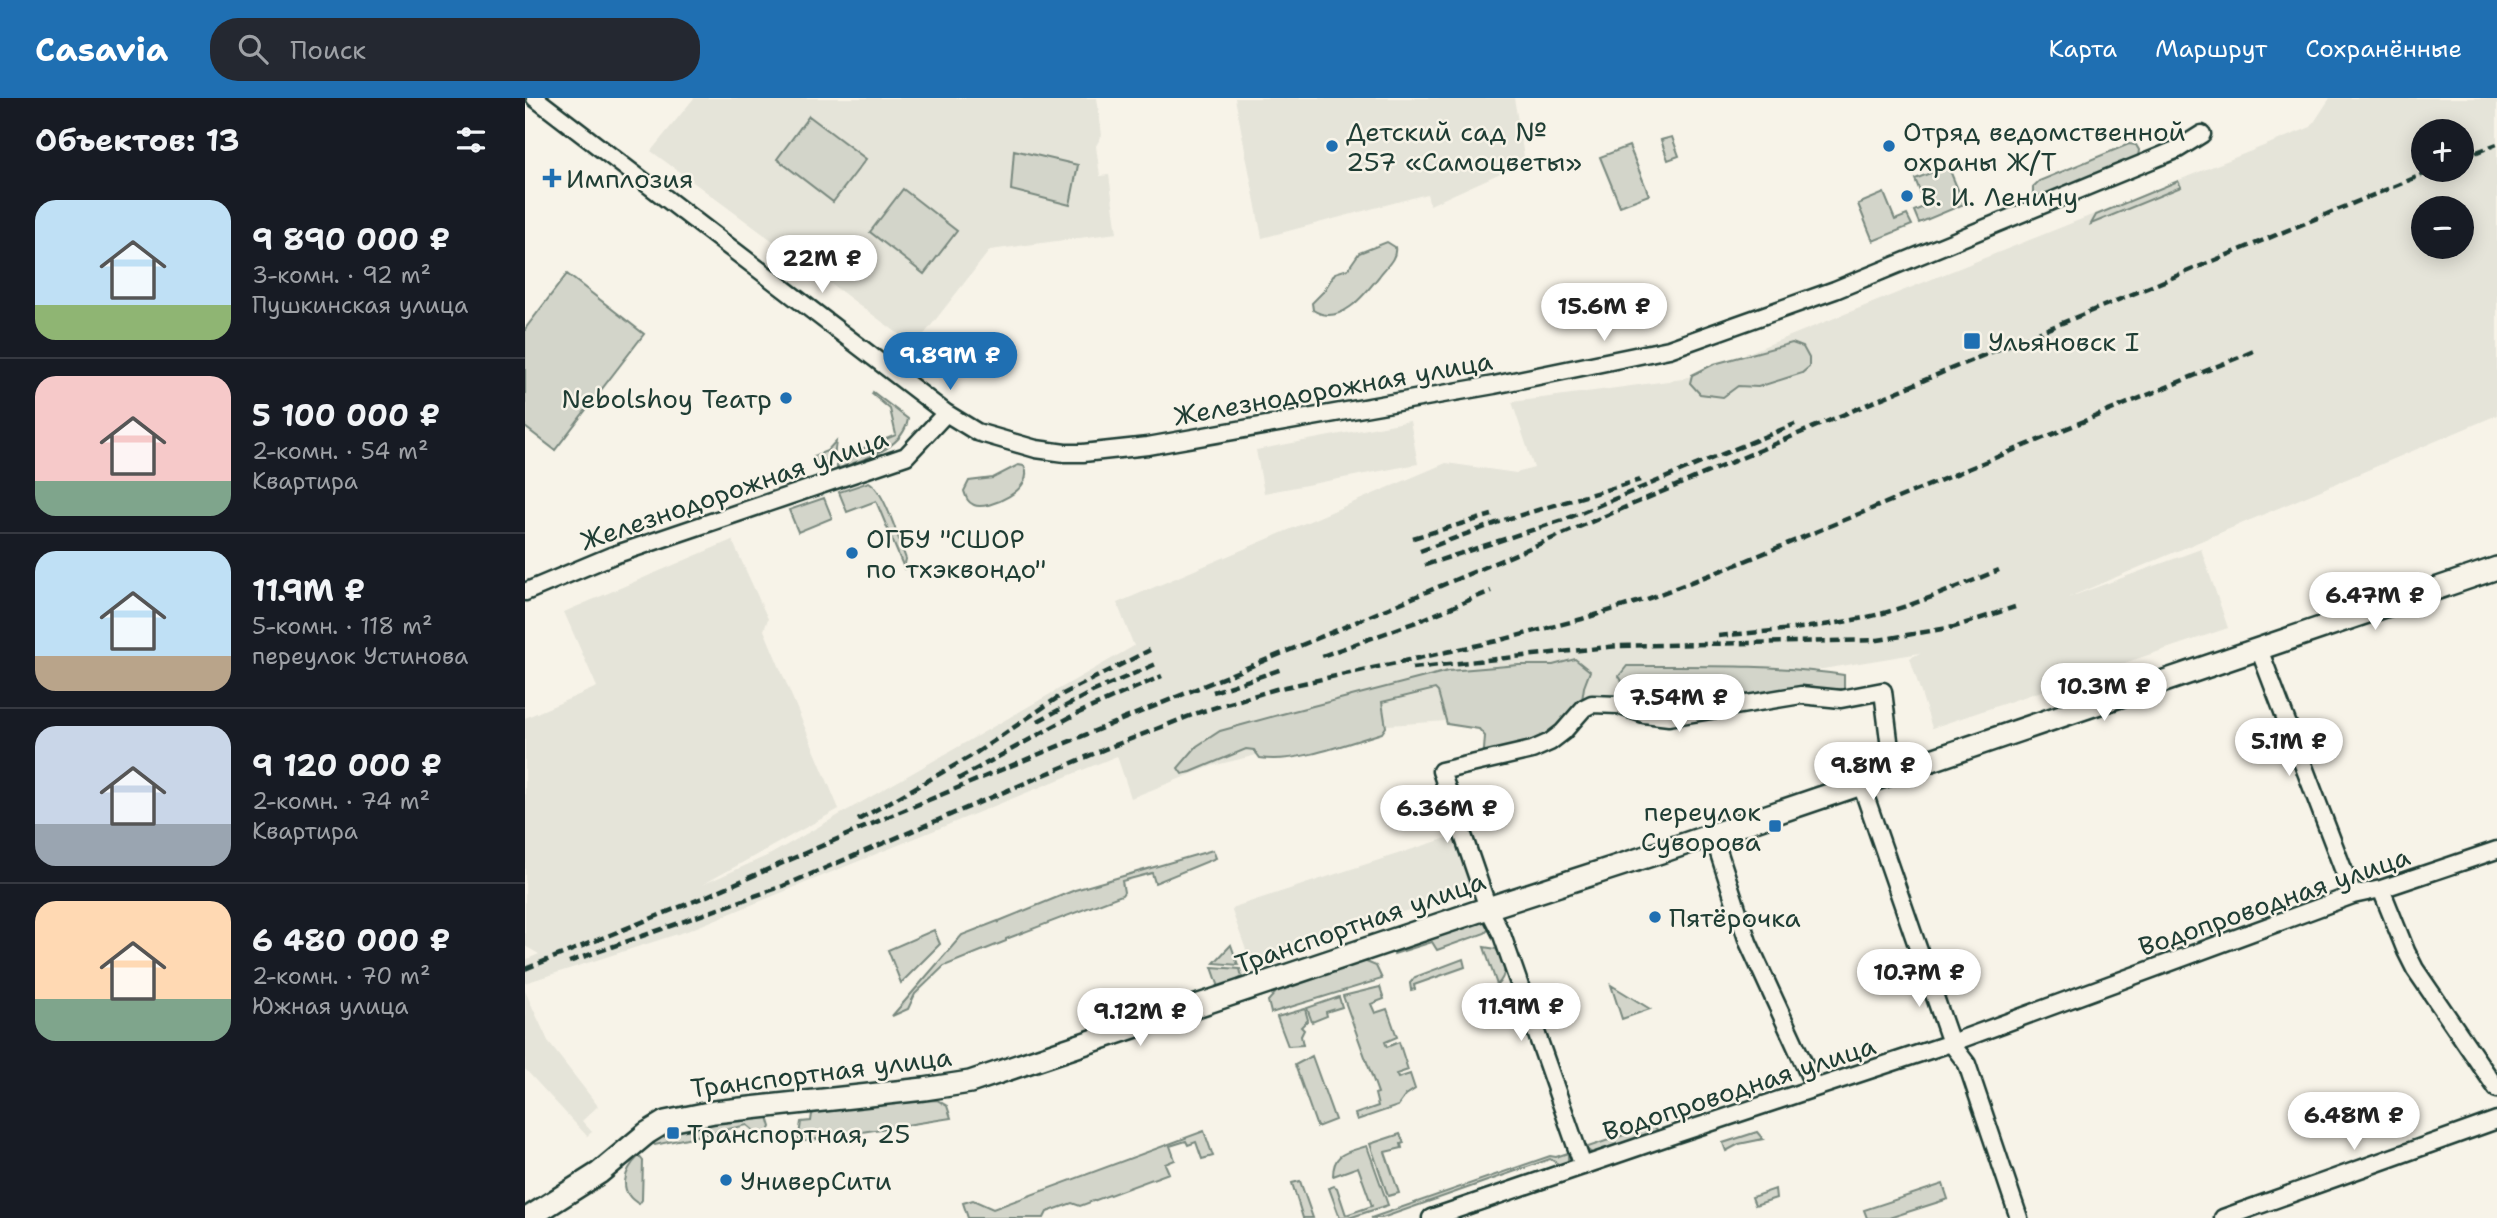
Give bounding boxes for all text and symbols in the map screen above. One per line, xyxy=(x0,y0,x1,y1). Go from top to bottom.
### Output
search box xyxy=(210,18,700,81)
text: Casavia xyxy=(35,27,168,72)
icon: search xyxy=(234,30,272,68)
text: Поиск xyxy=(290,32,366,67)
text: Карта xyxy=(2049,33,2117,65)
text: Маршрут xyxy=(2155,33,2267,65)
text: Сохранённые xyxy=(2305,33,2462,65)
place label: Детский сад № 257 «Самоцветы» xyxy=(1346,114,1582,179)
place label: Отряд ведомственной охраны Ж/Т xyxy=(1903,114,2186,179)
map controls xyxy=(2411,119,2474,259)
button: + xyxy=(2411,119,2474,182)
text: Объектов: 13 xyxy=(35,120,240,161)
icon: filters xyxy=(452,121,490,159)
marker: Детский сад № 257 «Самоцветы» xyxy=(1324,138,1340,154)
marker: Отряд ведомственной охраны Ж/Т xyxy=(1881,138,1897,154)
place label: Имплозия xyxy=(566,161,694,196)
marker: Имплозия xyxy=(544,170,560,186)
place label: В. И. Ленину xyxy=(1921,179,2078,214)
marker: В. И. Ленину xyxy=(1899,188,1915,204)
button: − xyxy=(2411,196,2474,259)
text: 9 890 000 ₽ xyxy=(252,219,450,260)
icon: home xyxy=(91,228,175,312)
pin: 22M ₽ xyxy=(773,236,871,295)
text: 22M ₽ xyxy=(782,243,862,273)
text: 3-комн. · 92 m² xyxy=(252,260,431,290)
pin: 15.6M ₽ xyxy=(1539,284,1669,343)
text: Пушкинская улица xyxy=(252,290,468,320)
text: 15.6M ₽ xyxy=(1557,291,1651,321)
place label: Ульяновск I xyxy=(1988,324,2139,359)
marker: Ульяновск I xyxy=(1962,331,1982,351)
pin: 9.89M ₽ xyxy=(885,332,1015,392)
text: 9.89M ₽ xyxy=(899,340,1001,370)
street label: Железнодорожная улица xyxy=(1171,343,1495,433)
place label: Nebolshoy Театр xyxy=(561,381,772,416)
marker: Nebolshoy Театр xyxy=(778,390,794,406)
text: 5 100 000 ₽ xyxy=(252,395,440,436)
icon: home xyxy=(91,404,175,488)
street label: Железнодорожная улица xyxy=(576,420,892,558)
text: 2-комн. · 54 m² xyxy=(252,436,429,466)
text: Квартира xyxy=(252,466,358,496)
place label: ОГБУ "СШОР по тхэквондо" xyxy=(866,521,1046,586)
marker: ОГБУ "СШОР по тхэквондо" xyxy=(844,545,860,561)
text: 11.9M ₽ xyxy=(252,570,365,611)
pin: 6.47M ₽ xyxy=(2310,573,2440,632)
icon: home xyxy=(91,579,175,663)
text: 6.47M ₽ xyxy=(2325,580,2425,610)
text: 5-комн. · 118 m² xyxy=(252,611,433,641)
text: переулок Устинова xyxy=(252,641,468,671)
pin: 10.3M ₽ xyxy=(2039,664,2169,723)
text: 10.3M ₽ xyxy=(2057,671,2151,701)
pin: 7.54M ₽ xyxy=(1614,674,1744,734)
text: 7.54M ₽ xyxy=(1630,682,1728,712)
pin: 5.1M ₽ xyxy=(2232,718,2346,778)
text: 5.1M ₽ xyxy=(2251,726,2327,756)
pin: 9.8M ₽ xyxy=(1816,742,1930,802)
text: 9 120 000 ₽ xyxy=(252,745,442,786)
text: 9.8M ₽ xyxy=(1830,750,1916,780)
icon: home xyxy=(91,754,175,838)
text: 2-комн. · 74 m² xyxy=(252,786,430,816)
pin: 6.36M ₽ xyxy=(1382,786,1512,845)
text: 6.36M ₽ xyxy=(1396,793,1498,823)
place label: переулок Суворова xyxy=(1641,794,1761,859)
text: Квартира xyxy=(252,816,358,846)
marker: переулок Суворова xyxy=(1767,818,1783,834)
street label: Водопроводная улица xyxy=(2134,838,2414,964)
street label: Транспортная улица xyxy=(1230,863,1490,981)
place label: Пятёрочка xyxy=(1669,900,1801,935)
marker: Пятёрочка xyxy=(1647,909,1663,925)
text: 6 480 000 ₽ xyxy=(252,920,451,961)
icon: home xyxy=(91,929,175,1013)
pin: 10.7M ₽ xyxy=(1854,950,1984,1009)
text: 10.7M ₽ xyxy=(1873,957,1965,987)
text: 2-комн. · 70 m² xyxy=(252,961,431,991)
pin: 11.9M ₽ xyxy=(1456,984,1586,1043)
pin: 9.12M ₽ xyxy=(1075,988,1205,1048)
text: Южная улица xyxy=(252,991,409,1021)
text: 11.9M ₽ xyxy=(1478,991,1564,1021)
text: 9.12M ₽ xyxy=(1093,996,1187,1026)
street label: Водопроводная улица xyxy=(1598,1027,1880,1149)
street label: Транспортная улица xyxy=(689,1039,953,1105)
pin: 6.48M ₽ xyxy=(2289,1093,2419,1152)
text: 6.48M ₽ xyxy=(2304,1100,2404,1130)
place label: Транспортная, 25 xyxy=(687,1116,910,1151)
marker: Транспортная, 25 xyxy=(665,1125,681,1141)
place label: УниверСити xyxy=(740,1163,892,1198)
marker: УниверСити xyxy=(718,1172,734,1188)

